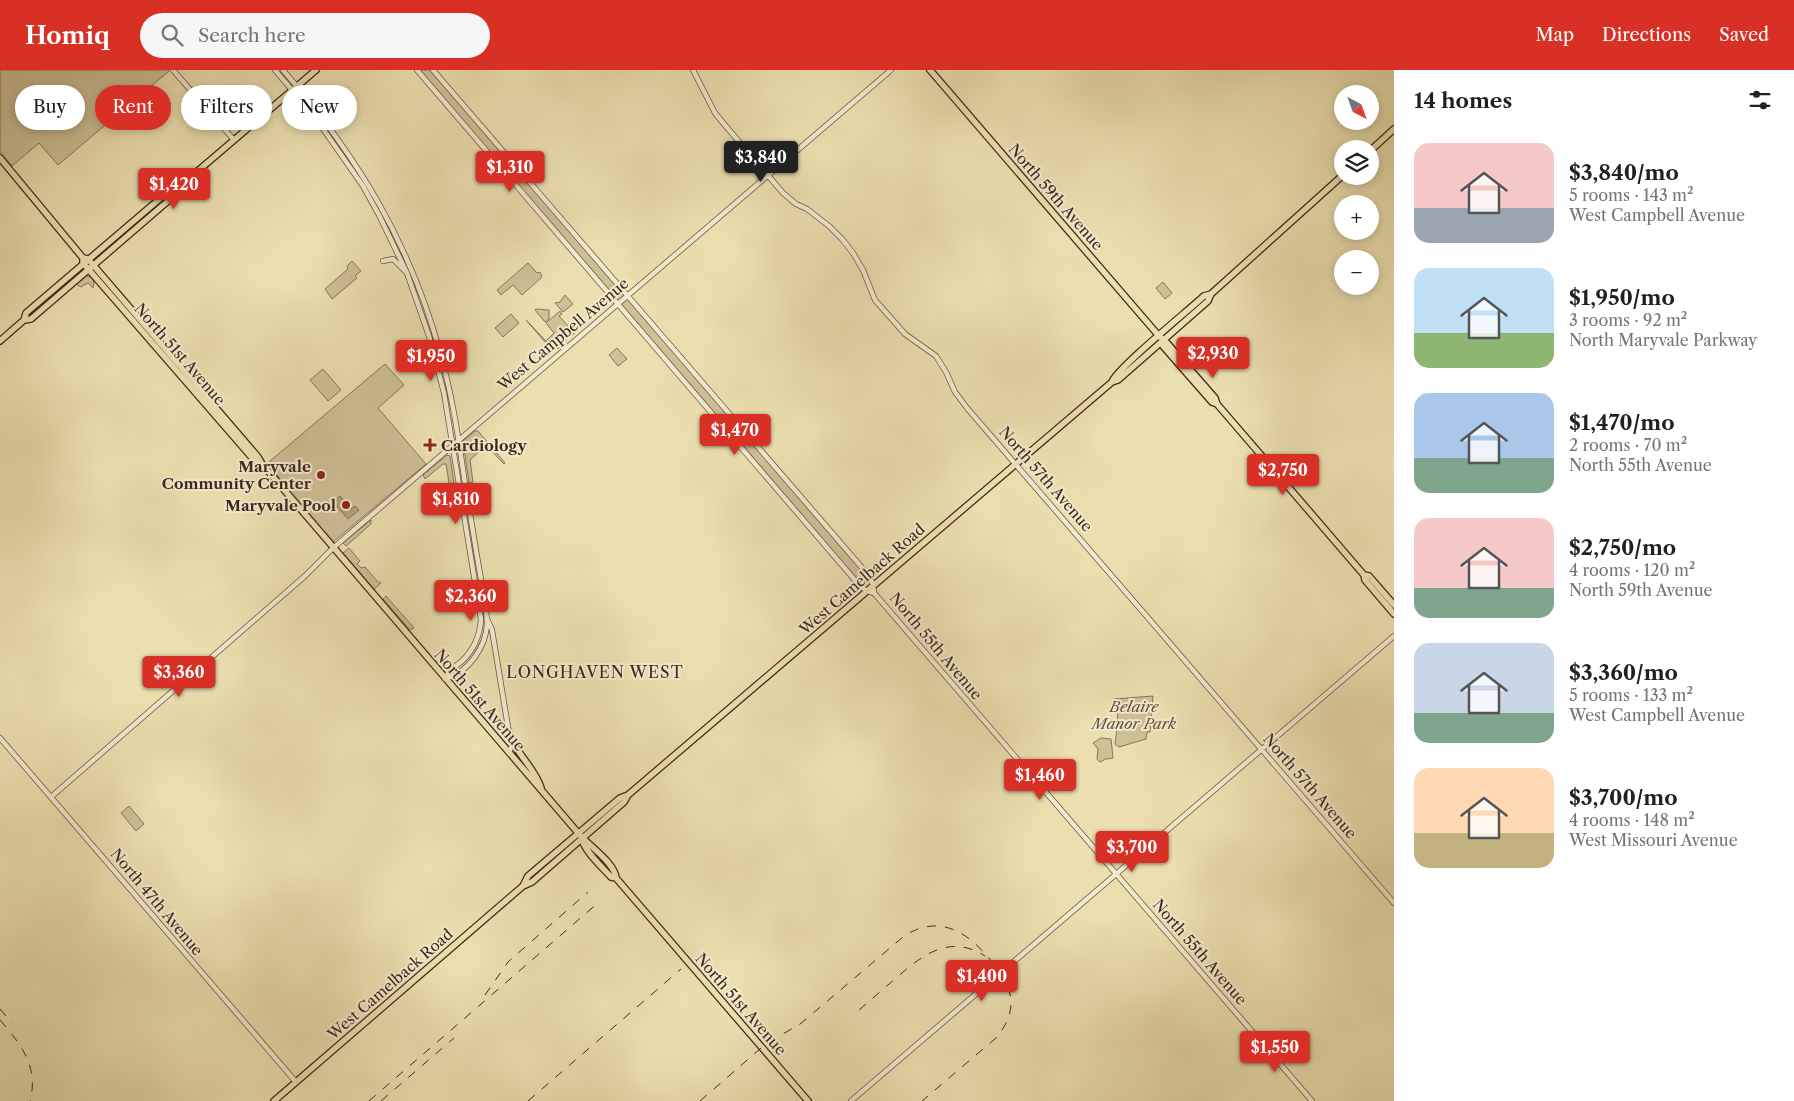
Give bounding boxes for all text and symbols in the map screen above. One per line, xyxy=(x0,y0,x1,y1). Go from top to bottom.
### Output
search box xyxy=(140,13,490,58)
text: Homiq xyxy=(25,21,110,50)
icon: search xyxy=(158,21,186,49)
text: Search here xyxy=(198,24,306,47)
text: Map xyxy=(1535,24,1574,46)
text: Directions xyxy=(1602,24,1691,46)
text: Saved xyxy=(1719,24,1769,46)
chip: Buy xyxy=(15,85,85,130)
chip: Rent xyxy=(95,85,171,130)
chip: Filters xyxy=(181,85,272,130)
chip: New xyxy=(282,85,357,130)
north arrow xyxy=(1334,85,1379,130)
map controls xyxy=(1334,85,1379,295)
icon: filters xyxy=(1746,86,1774,114)
text: 14 homes xyxy=(1414,88,1512,113)
pin: $3,840 xyxy=(720,140,802,183)
street label: North 59th Avenue xyxy=(1005,140,1107,254)
button: layers xyxy=(1334,140,1379,185)
text: $3,840 xyxy=(735,147,787,167)
pin: $1,310 xyxy=(469,150,551,193)
text: $1,310 xyxy=(487,157,533,177)
text: $3,840/mo xyxy=(1569,160,1679,185)
icon: home xyxy=(1454,163,1514,223)
pin: $1,420 xyxy=(133,168,215,210)
text: $1,420 xyxy=(149,174,199,194)
text: 5 rooms · 143 m² xyxy=(1569,185,1693,205)
button: + xyxy=(1334,195,1379,240)
text: West Campbell Avenue xyxy=(1569,205,1745,225)
button: − xyxy=(1334,250,1379,295)
street label: West Campbell Avenue xyxy=(493,274,632,395)
text: $1,950/mo xyxy=(1569,285,1675,310)
icon: home xyxy=(1454,288,1514,348)
street label: North 51st Avenue xyxy=(130,299,230,409)
text: 3 rooms · 92 m² xyxy=(1569,310,1687,330)
text: North Maryvale Parkway xyxy=(1569,330,1757,350)
pin: $2,930 xyxy=(1172,336,1254,379)
pin: $1,950 xyxy=(390,340,472,382)
text: $2,930 xyxy=(1187,343,1239,363)
text: $1,950 xyxy=(407,346,455,366)
text: $1,470/mo xyxy=(1569,410,1675,435)
icon: home xyxy=(1454,413,1514,473)
pin: $1,470 xyxy=(694,414,776,456)
text: $1,470 xyxy=(711,420,759,440)
street label: North 57th Avenue xyxy=(995,423,1097,535)
text: 2 rooms · 70 m² xyxy=(1569,435,1687,455)
place label: Cardiology xyxy=(441,436,527,455)
marker: Cardiology xyxy=(423,438,437,452)
pin: $2,750 xyxy=(1242,454,1324,496)
text: North 55th Avenue xyxy=(1569,455,1712,475)
place label: Maryvale Community Center xyxy=(162,457,312,493)
text: $2,750 xyxy=(1258,460,1308,480)
marker: Maryvale Community Center xyxy=(315,469,327,481)
pin: $1,810 xyxy=(415,482,497,525)
text: $1,810 xyxy=(432,489,480,509)
place label: Maryvale Pool xyxy=(225,496,336,515)
marker: Maryvale Pool xyxy=(340,499,352,511)
street label: West Camelback Road xyxy=(795,519,929,639)
text: $2,750/mo xyxy=(1569,535,1676,560)
icon: home xyxy=(1454,538,1514,598)
text: 4 rooms · 120 m² xyxy=(1569,560,1695,580)
pin: $2,360 xyxy=(430,580,512,622)
text: North 59th Avenue xyxy=(1569,580,1713,600)
text: $2,360 xyxy=(445,586,497,606)
street label: North 55th Avenue xyxy=(886,589,986,703)
street label: North 51st Avenue xyxy=(430,645,530,755)
pin: $3,360 xyxy=(138,656,220,698)
text: $3,360/mo xyxy=(1569,660,1678,685)
text: $3,360 xyxy=(153,662,205,682)
district label: LONGHAVEN WEST xyxy=(506,662,684,682)
icon: home xyxy=(1454,663,1514,723)
text: 5 rooms · 133 m² xyxy=(1569,685,1693,705)
park label: Belaire Manor Park xyxy=(1090,697,1176,733)
text: West Campbell Avenue xyxy=(1569,705,1745,725)
street label: North 57th Avenue xyxy=(1259,730,1361,842)
pin: $1,460 xyxy=(999,758,1081,801)
text: $1,460 xyxy=(1015,765,1065,785)
text: $3,700/mo xyxy=(1569,785,1678,810)
icon: home xyxy=(1454,788,1514,848)
text: 4 rooms · 148 m² xyxy=(1569,810,1695,830)
pin: $3,700 xyxy=(1091,830,1173,873)
text: West Missouri Avenue xyxy=(1569,830,1738,850)
text: $3,700 xyxy=(1107,837,1157,857)
street label: North 47th Avenue xyxy=(107,845,207,959)
street label: North 55th Avenue xyxy=(1149,895,1251,1009)
street label: West Camelback Road xyxy=(323,924,457,1044)
street label: North 51st Avenue xyxy=(691,949,791,1059)
pin: $1,400 xyxy=(941,960,1023,1002)
text: $1,400 xyxy=(957,966,1007,986)
pin: $1,550 xyxy=(1234,1030,1316,1073)
text: $1,550 xyxy=(1251,1037,1299,1057)

